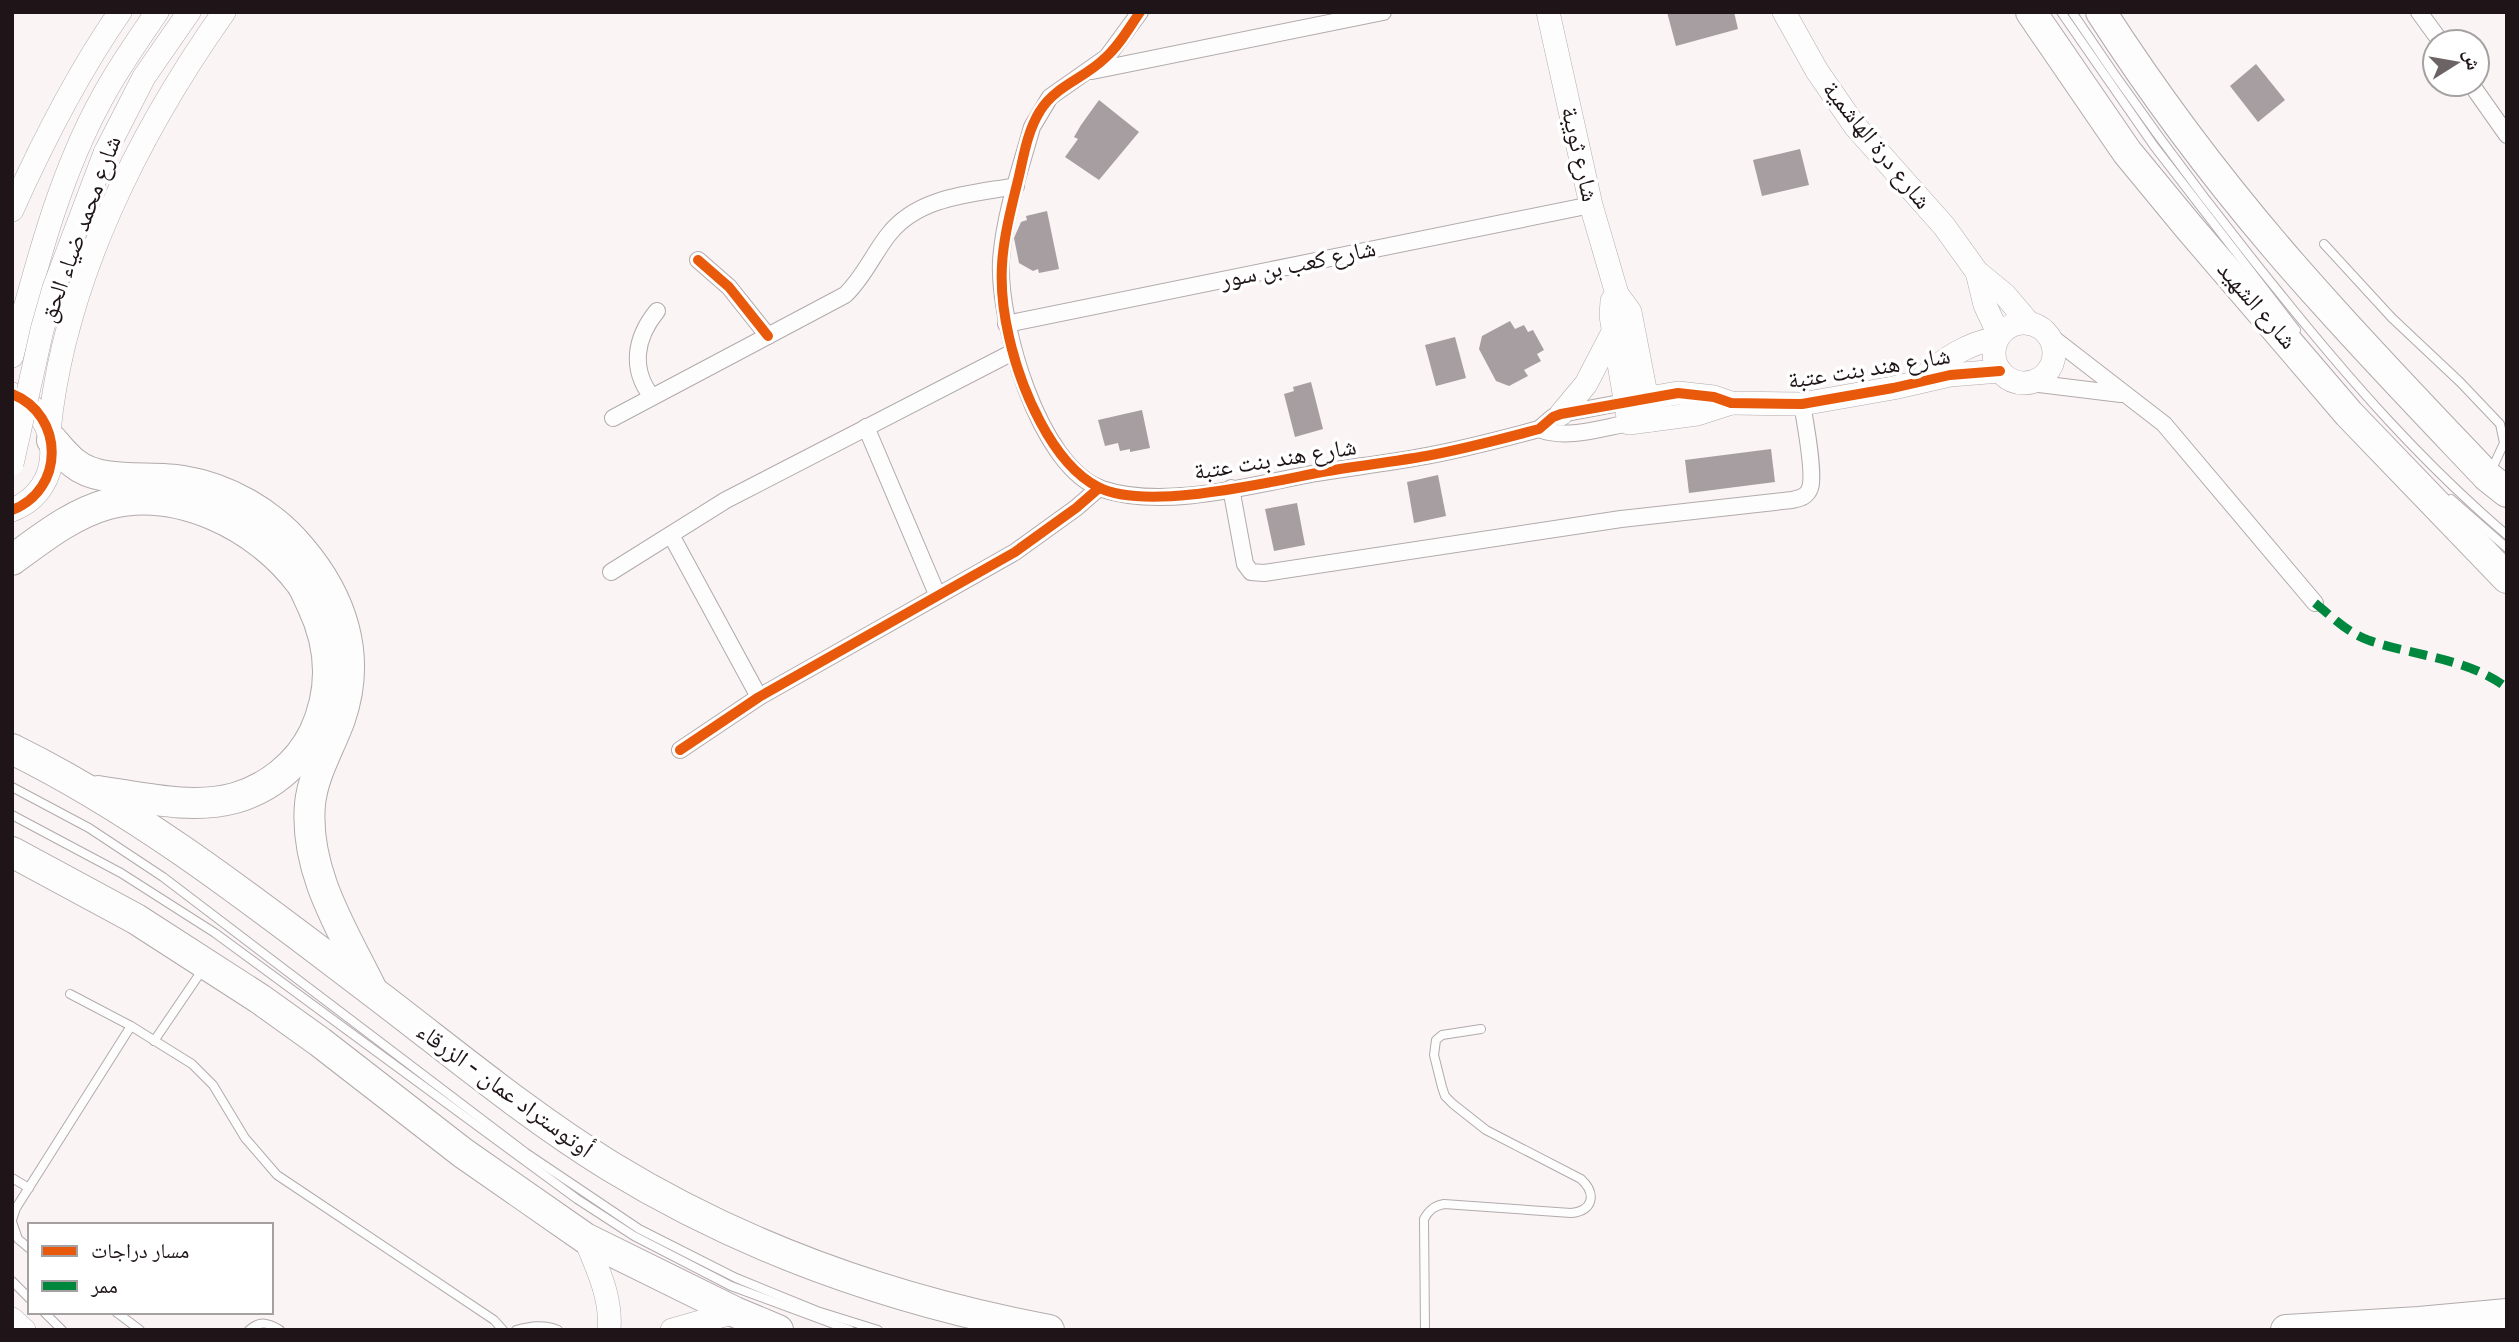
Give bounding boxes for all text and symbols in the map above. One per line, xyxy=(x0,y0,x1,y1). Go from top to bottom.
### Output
north arrow xyxy=(2421,28,2491,98)
text: ش xyxy=(2459,48,2485,72)
street label: شارع درة الهاشمية xyxy=(1816,75,1938,215)
street label: شارع ثويبة xyxy=(1555,104,1605,204)
street label: شارع محمد ضياء الحق xyxy=(32,132,128,326)
street label: شارع كعب بن سور xyxy=(1216,233,1379,295)
street label: شارع الشهيد xyxy=(2211,255,2303,355)
street label: شارع هند بنت عتبة xyxy=(1786,340,1952,396)
street label: شارع هند بنت عتبة xyxy=(1192,431,1358,487)
street label: أوتوستراد عمان - الزرقاء xyxy=(411,1016,599,1163)
legend xyxy=(28,1223,273,1314)
text: مسار دراجات xyxy=(91,1238,189,1263)
text: ممر xyxy=(90,1273,118,1298)

